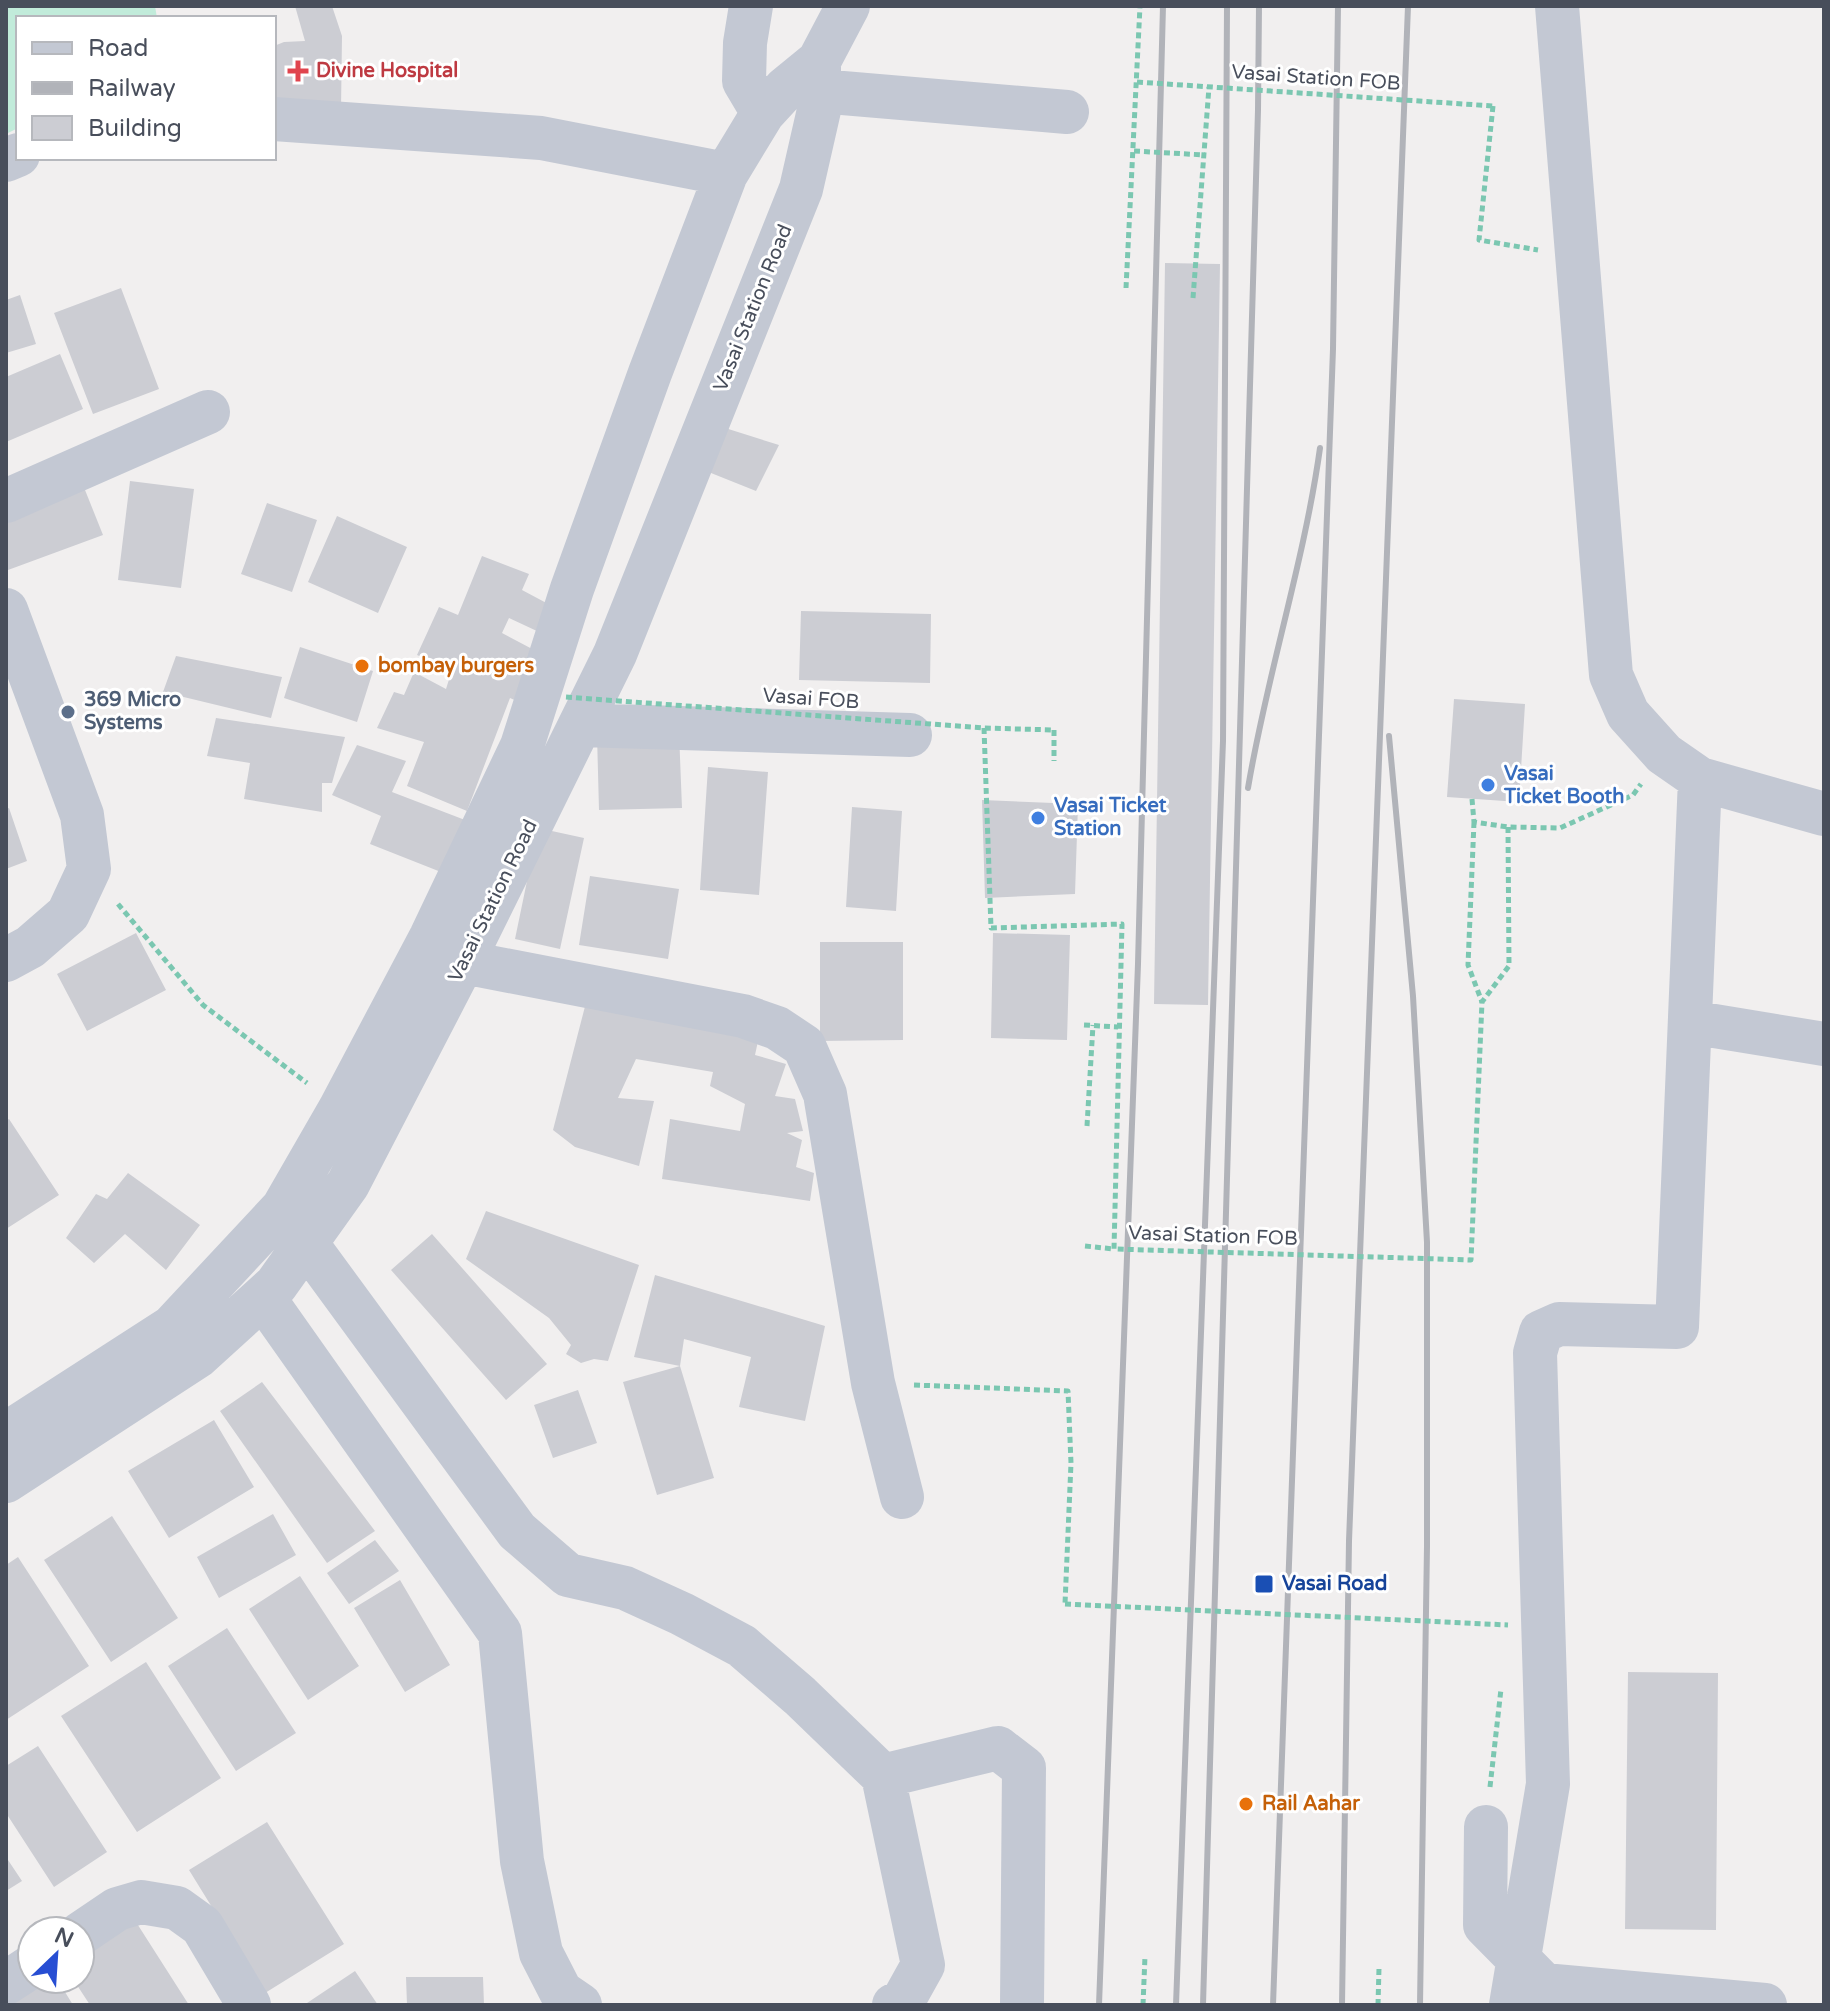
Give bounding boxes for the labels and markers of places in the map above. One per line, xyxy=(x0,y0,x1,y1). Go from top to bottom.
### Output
place label: Divine Hospital xyxy=(316,59,458,83)
marker: Divine Hospital xyxy=(287,60,309,82)
place label: bombay burgers xyxy=(378,654,535,678)
marker: bombay burgers xyxy=(353,657,371,675)
place label: 369 Micro Systems xyxy=(84,688,181,735)
marker: 369 Micro Systems xyxy=(59,703,77,721)
place label: Vasai Ticket Booth xyxy=(1503,762,1624,809)
marker: Vasai Ticket Booth xyxy=(1479,776,1497,794)
place label: Vasai Ticket Station xyxy=(1054,794,1167,841)
marker: Vasai Ticket Station xyxy=(1029,809,1047,827)
place label: Vasai Road xyxy=(1282,1572,1387,1596)
marker: Vasai Road xyxy=(1253,1573,1275,1595)
place label: Rail Aahar xyxy=(1262,1792,1360,1816)
marker: Rail Aahar xyxy=(1237,1795,1255,1813)

